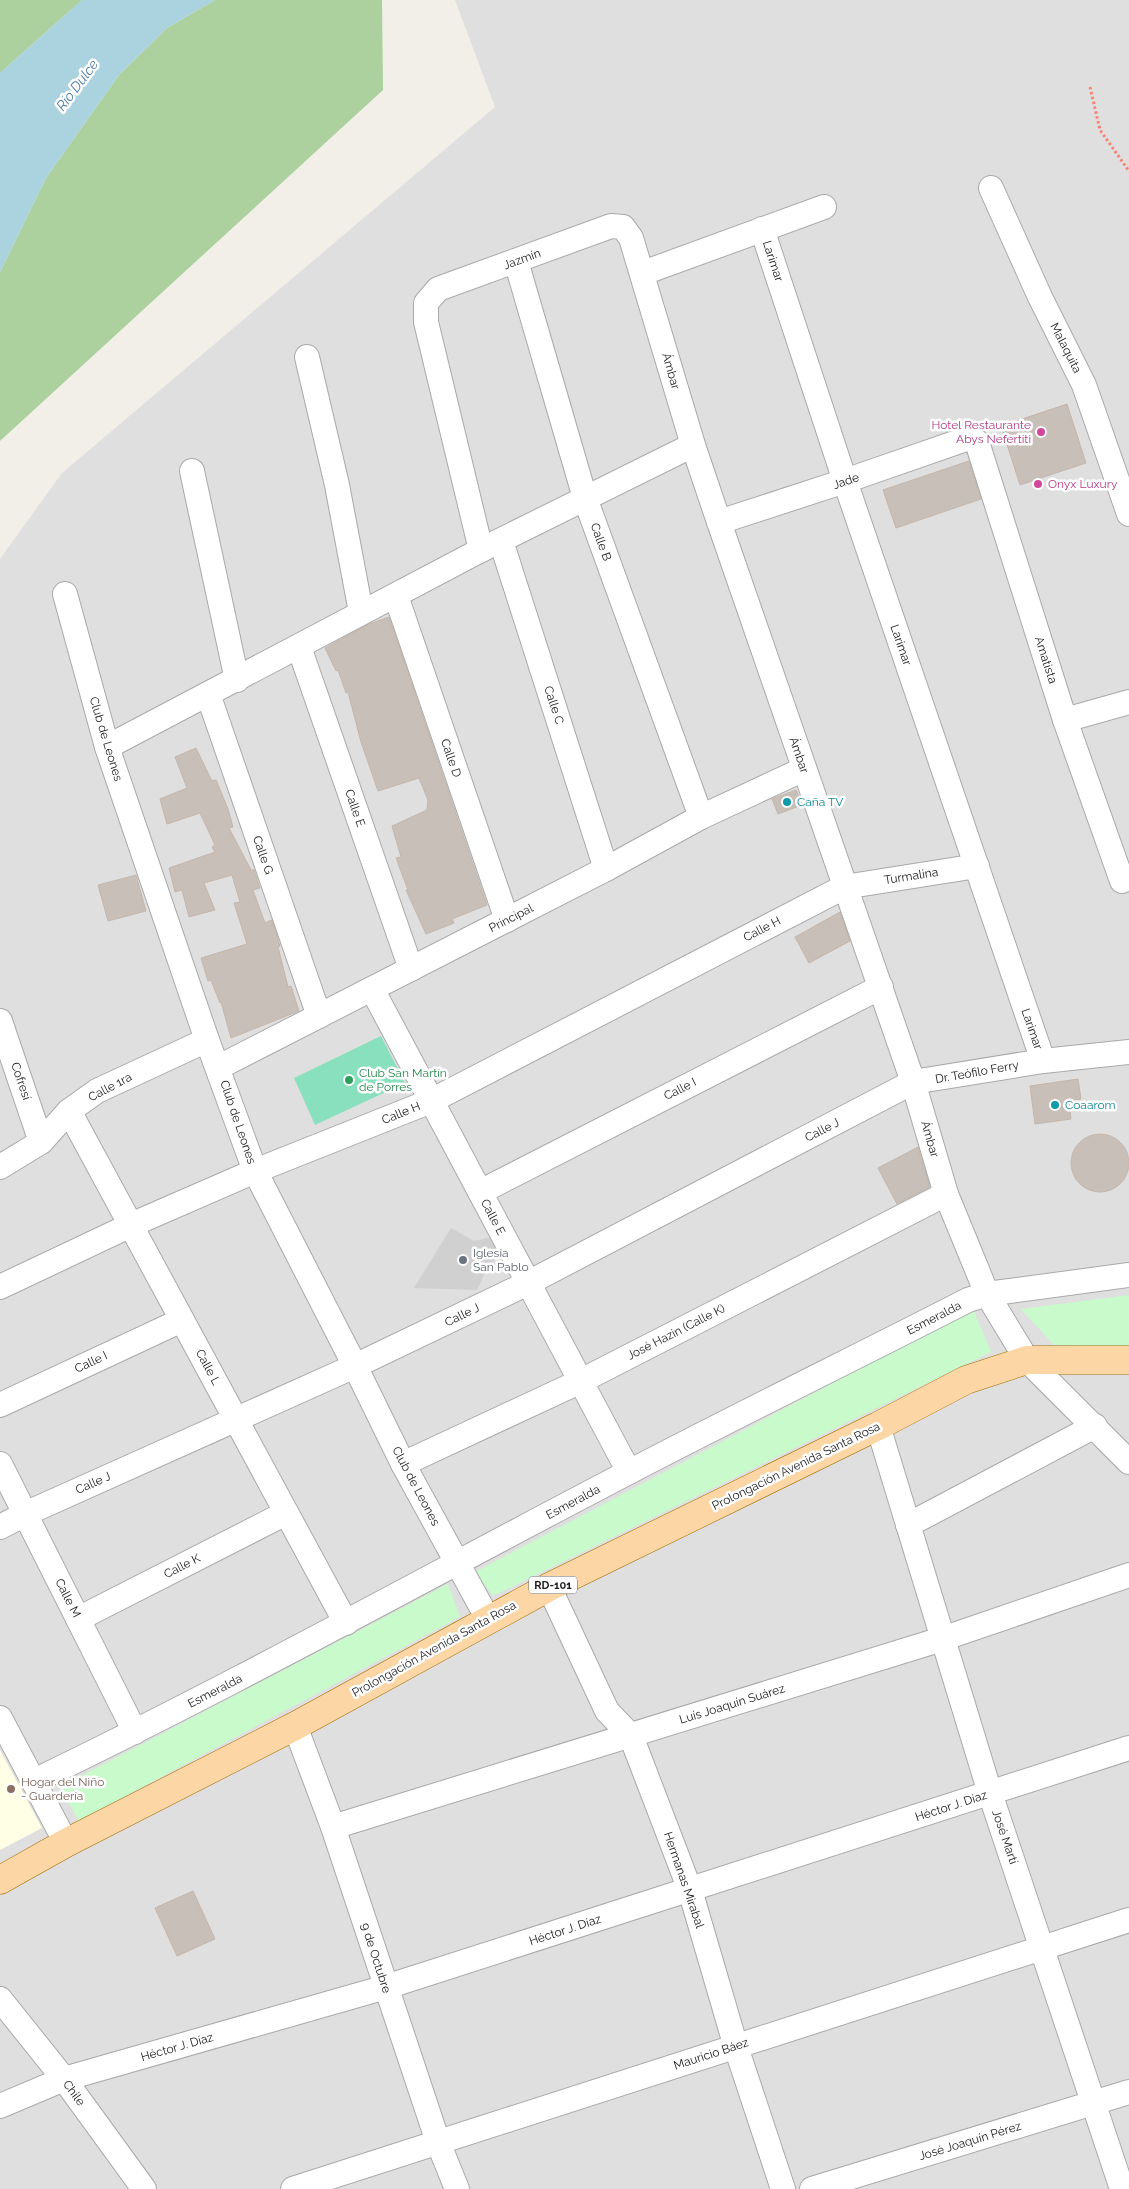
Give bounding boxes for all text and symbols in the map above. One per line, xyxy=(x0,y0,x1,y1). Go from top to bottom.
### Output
water label: Río Dulce xyxy=(53,56,102,113)
street label: Larimar xyxy=(760,239,786,284)
street label: Jazmín xyxy=(501,246,543,272)
street label: Malaquita xyxy=(1047,321,1085,375)
street label: Ámbar xyxy=(659,351,683,392)
place label: Hotel Restaurante Abys Nefertiti xyxy=(931,418,1031,446)
marker: Hotel Restaurante Abys Nefertiti xyxy=(1035,426,1047,438)
street label: Jade xyxy=(831,470,861,492)
place label: Onyx Luxury xyxy=(1048,477,1118,491)
marker: Onyx Luxury xyxy=(1032,478,1044,490)
street label: Calle B xyxy=(588,521,614,563)
street label: Larimar xyxy=(888,623,915,668)
street label: Amatista xyxy=(1032,635,1060,685)
street label: Calle C xyxy=(541,684,567,726)
street label: Club de Leones xyxy=(87,695,126,783)
street label: Ámbar xyxy=(786,735,812,776)
street label: Calle D xyxy=(438,737,464,780)
street label: Calle E xyxy=(342,787,368,829)
place label: Caña TV xyxy=(797,795,843,809)
marker: Caña TV xyxy=(781,796,793,808)
street label: Calle G xyxy=(250,834,276,876)
street label: Turmalina xyxy=(883,865,939,887)
street label: Principal xyxy=(487,901,536,935)
street label: Calle H xyxy=(741,914,783,944)
street label: Larimar xyxy=(1019,1007,1046,1052)
street label: Dr. Teófilo Ferry xyxy=(934,1058,1020,1086)
street label: Cofresí xyxy=(8,1060,34,1102)
place label: Club San Martín de Porres xyxy=(359,1066,447,1094)
street label: Calle 1ra xyxy=(86,1070,134,1104)
marker: Club San Martín de Porres xyxy=(343,1074,355,1086)
street label: Calle I xyxy=(662,1075,698,1103)
street label: Club de Leones xyxy=(217,1078,259,1166)
place label: Coaarom xyxy=(1065,1098,1116,1112)
street label: Calle H xyxy=(380,1099,422,1127)
marker: Coaarom xyxy=(1049,1099,1061,1111)
street label: Calle J xyxy=(802,1115,842,1145)
street label: Ámbar xyxy=(918,1119,942,1160)
street label: Calle E xyxy=(478,1197,508,1237)
place label: Iglesia San Pablo xyxy=(473,1246,529,1274)
marker: Iglesia San Pablo xyxy=(457,1254,469,1266)
street label: Esmeralda xyxy=(904,1298,964,1338)
street label: Calle J xyxy=(442,1301,482,1329)
street label: José Hazin (Calle K) xyxy=(625,1301,727,1363)
street label: Calle L xyxy=(193,1347,223,1387)
street label: Calle I xyxy=(72,1348,110,1376)
street label: Prolongación Avenida Santa Rosa xyxy=(710,1419,882,1513)
street label: Club de Leones xyxy=(389,1444,443,1528)
street label: Calle J xyxy=(73,1469,113,1497)
street label: Esmeralda xyxy=(544,1482,602,1522)
street label: Calle K xyxy=(161,1551,203,1581)
street label: Calle M xyxy=(52,1576,84,1620)
road number: RD-101 xyxy=(529,1576,577,1594)
street label: Prolongación Avenida Santa Rosa xyxy=(350,1598,518,1700)
street label: Esmeralda xyxy=(185,1671,245,1711)
street label: Luís Joaquín Suárez xyxy=(678,1681,787,1727)
place label: Hogar del Niño - Guardería xyxy=(21,1775,104,1803)
marker: Hogar del Niño - Guardería xyxy=(5,1783,17,1795)
street label: Héctor J. Díaz xyxy=(913,1788,989,1824)
street label: José Martí xyxy=(989,1808,1021,1866)
street label: Hermanas Mirabal xyxy=(661,1830,707,1931)
street label: Héctor J. Díaz xyxy=(527,1912,603,1948)
street label: 9 de Octubre xyxy=(358,1921,394,1995)
street label: Héctor J. Díaz xyxy=(139,2030,215,2064)
street label: Mauricio Báez xyxy=(672,2035,750,2073)
street label: Chile xyxy=(60,2077,88,2109)
street label: José Joaquín Pérez xyxy=(917,2119,1023,2163)

